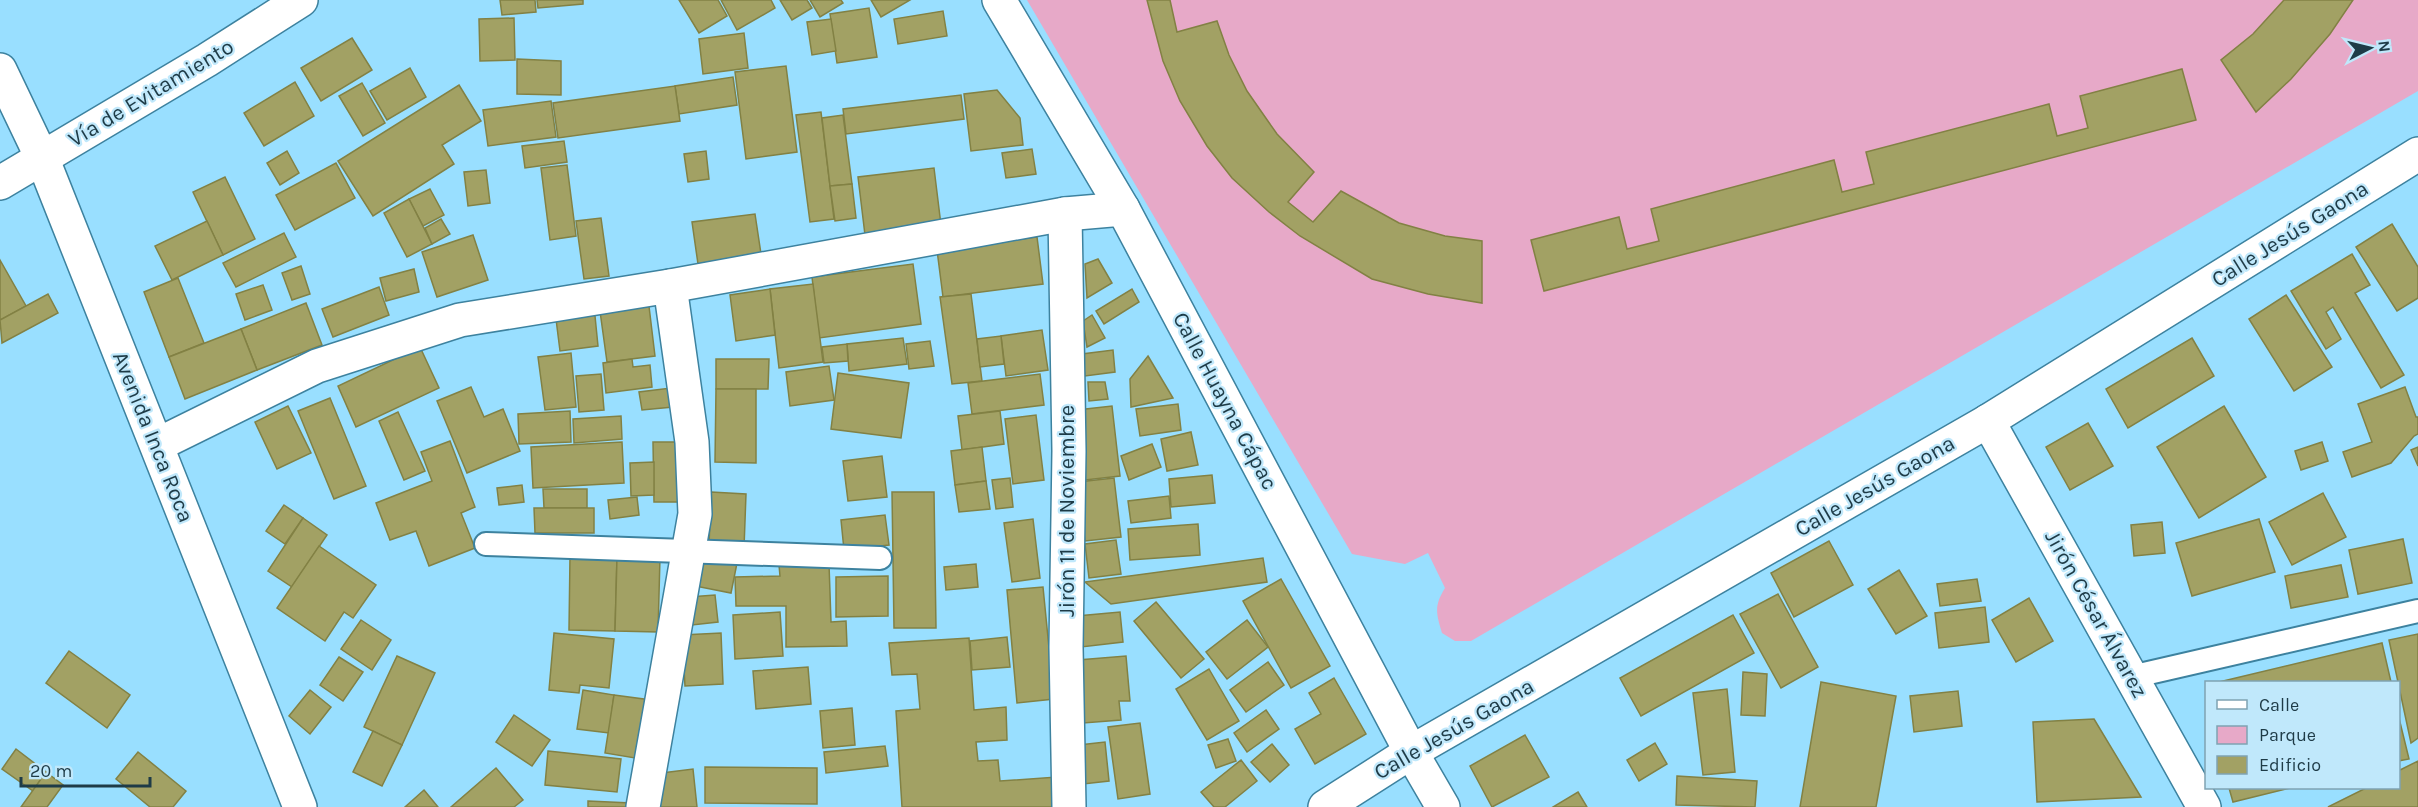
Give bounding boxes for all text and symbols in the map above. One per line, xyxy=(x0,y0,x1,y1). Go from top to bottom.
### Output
north arrow xyxy=(2340,18,2400,78)
street label: Vía de Evitamiento xyxy=(64,33,238,153)
text: N xyxy=(2374,39,2395,53)
street label: Calle Jesús Gaona xyxy=(2207,175,2373,293)
street label: Calle Huayna Cápac xyxy=(1167,308,1283,494)
street label: Avenida Inca Roca xyxy=(107,348,199,526)
street label: Jirón 11 de Noviembre xyxy=(1054,405,1080,617)
street label: Calle Jesús Gaona xyxy=(1791,430,1959,542)
street label: Jirón César Álvarez xyxy=(2039,525,2154,702)
street label: Calle Jesús Gaona xyxy=(1370,673,1538,785)
legend xyxy=(2205,681,2400,789)
text: Calle xyxy=(2259,694,2299,716)
text: Parque xyxy=(2259,724,2316,746)
scale bar xyxy=(21,750,150,788)
text: Edificio xyxy=(2259,754,2321,776)
text: 20 m xyxy=(30,760,72,782)

